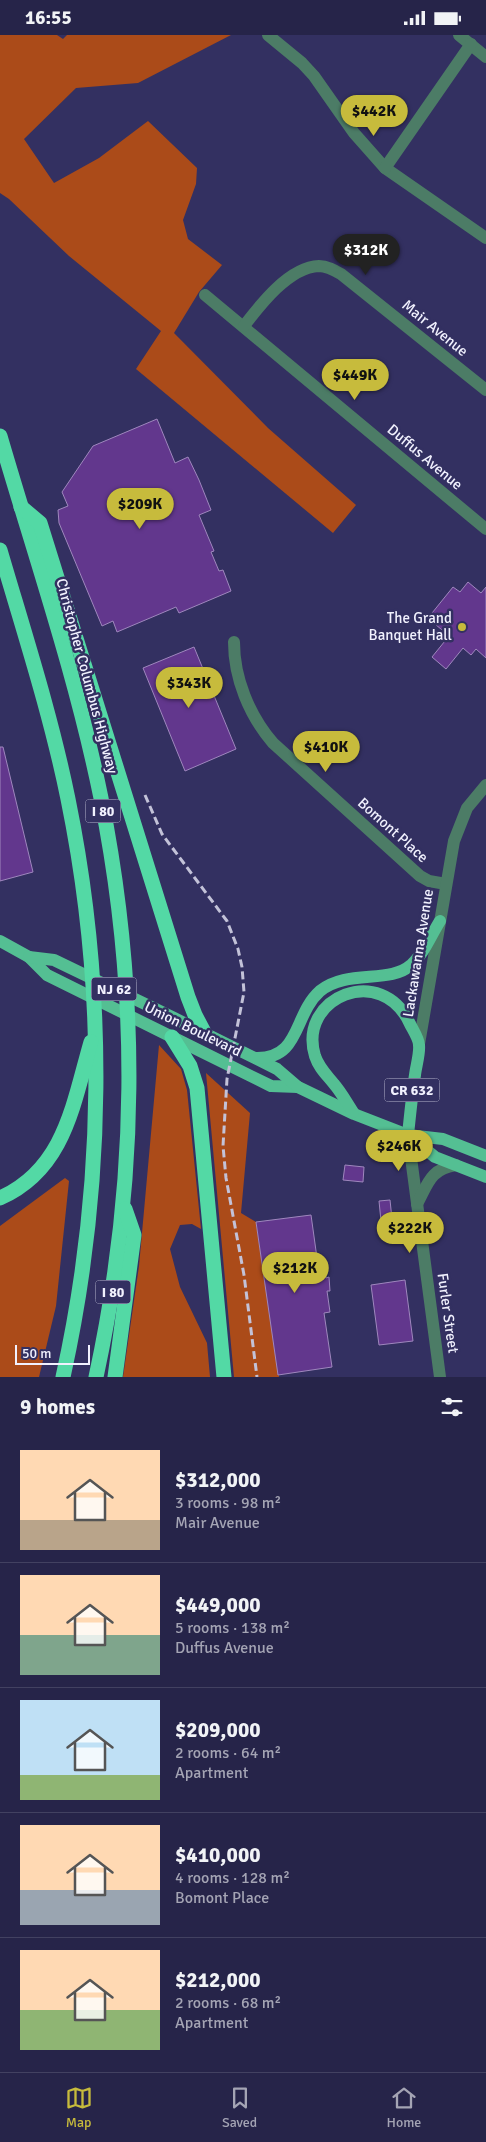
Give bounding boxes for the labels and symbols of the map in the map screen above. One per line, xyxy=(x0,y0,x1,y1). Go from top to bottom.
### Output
pin: $442K xyxy=(339,94,409,137)
pin: $312K xyxy=(331,233,401,276)
street label: Mair Avenue xyxy=(398,296,472,360)
pin: $449K xyxy=(320,359,390,401)
street label: Duffus Avenue xyxy=(384,420,466,494)
pin: $209K xyxy=(105,487,175,530)
street label: Christopher Columbus Highway xyxy=(52,576,122,776)
place label: The Grand Banquet Hall xyxy=(369,609,452,644)
marker: The Grand Banquet Hall xyxy=(456,621,468,633)
pin: $343K xyxy=(154,667,224,709)
pin: $410K xyxy=(291,731,361,773)
street label: Bomont Place xyxy=(354,794,432,866)
road number: I 80 xyxy=(86,799,120,823)
street label: Lackawanna Avenue xyxy=(399,888,437,1018)
road number: NJ 62 xyxy=(92,977,136,1001)
street label: Union Boulevard xyxy=(141,998,245,1060)
road number: CR 632 xyxy=(384,1079,440,1101)
pin: $246K xyxy=(364,1129,434,1172)
pin: $222K xyxy=(375,1211,445,1254)
pin: $212K xyxy=(260,1251,330,1294)
street label: Furler Street xyxy=(433,1272,463,1354)
road number: I 80 xyxy=(96,1281,130,1303)
scale bar xyxy=(15,1342,90,1365)

